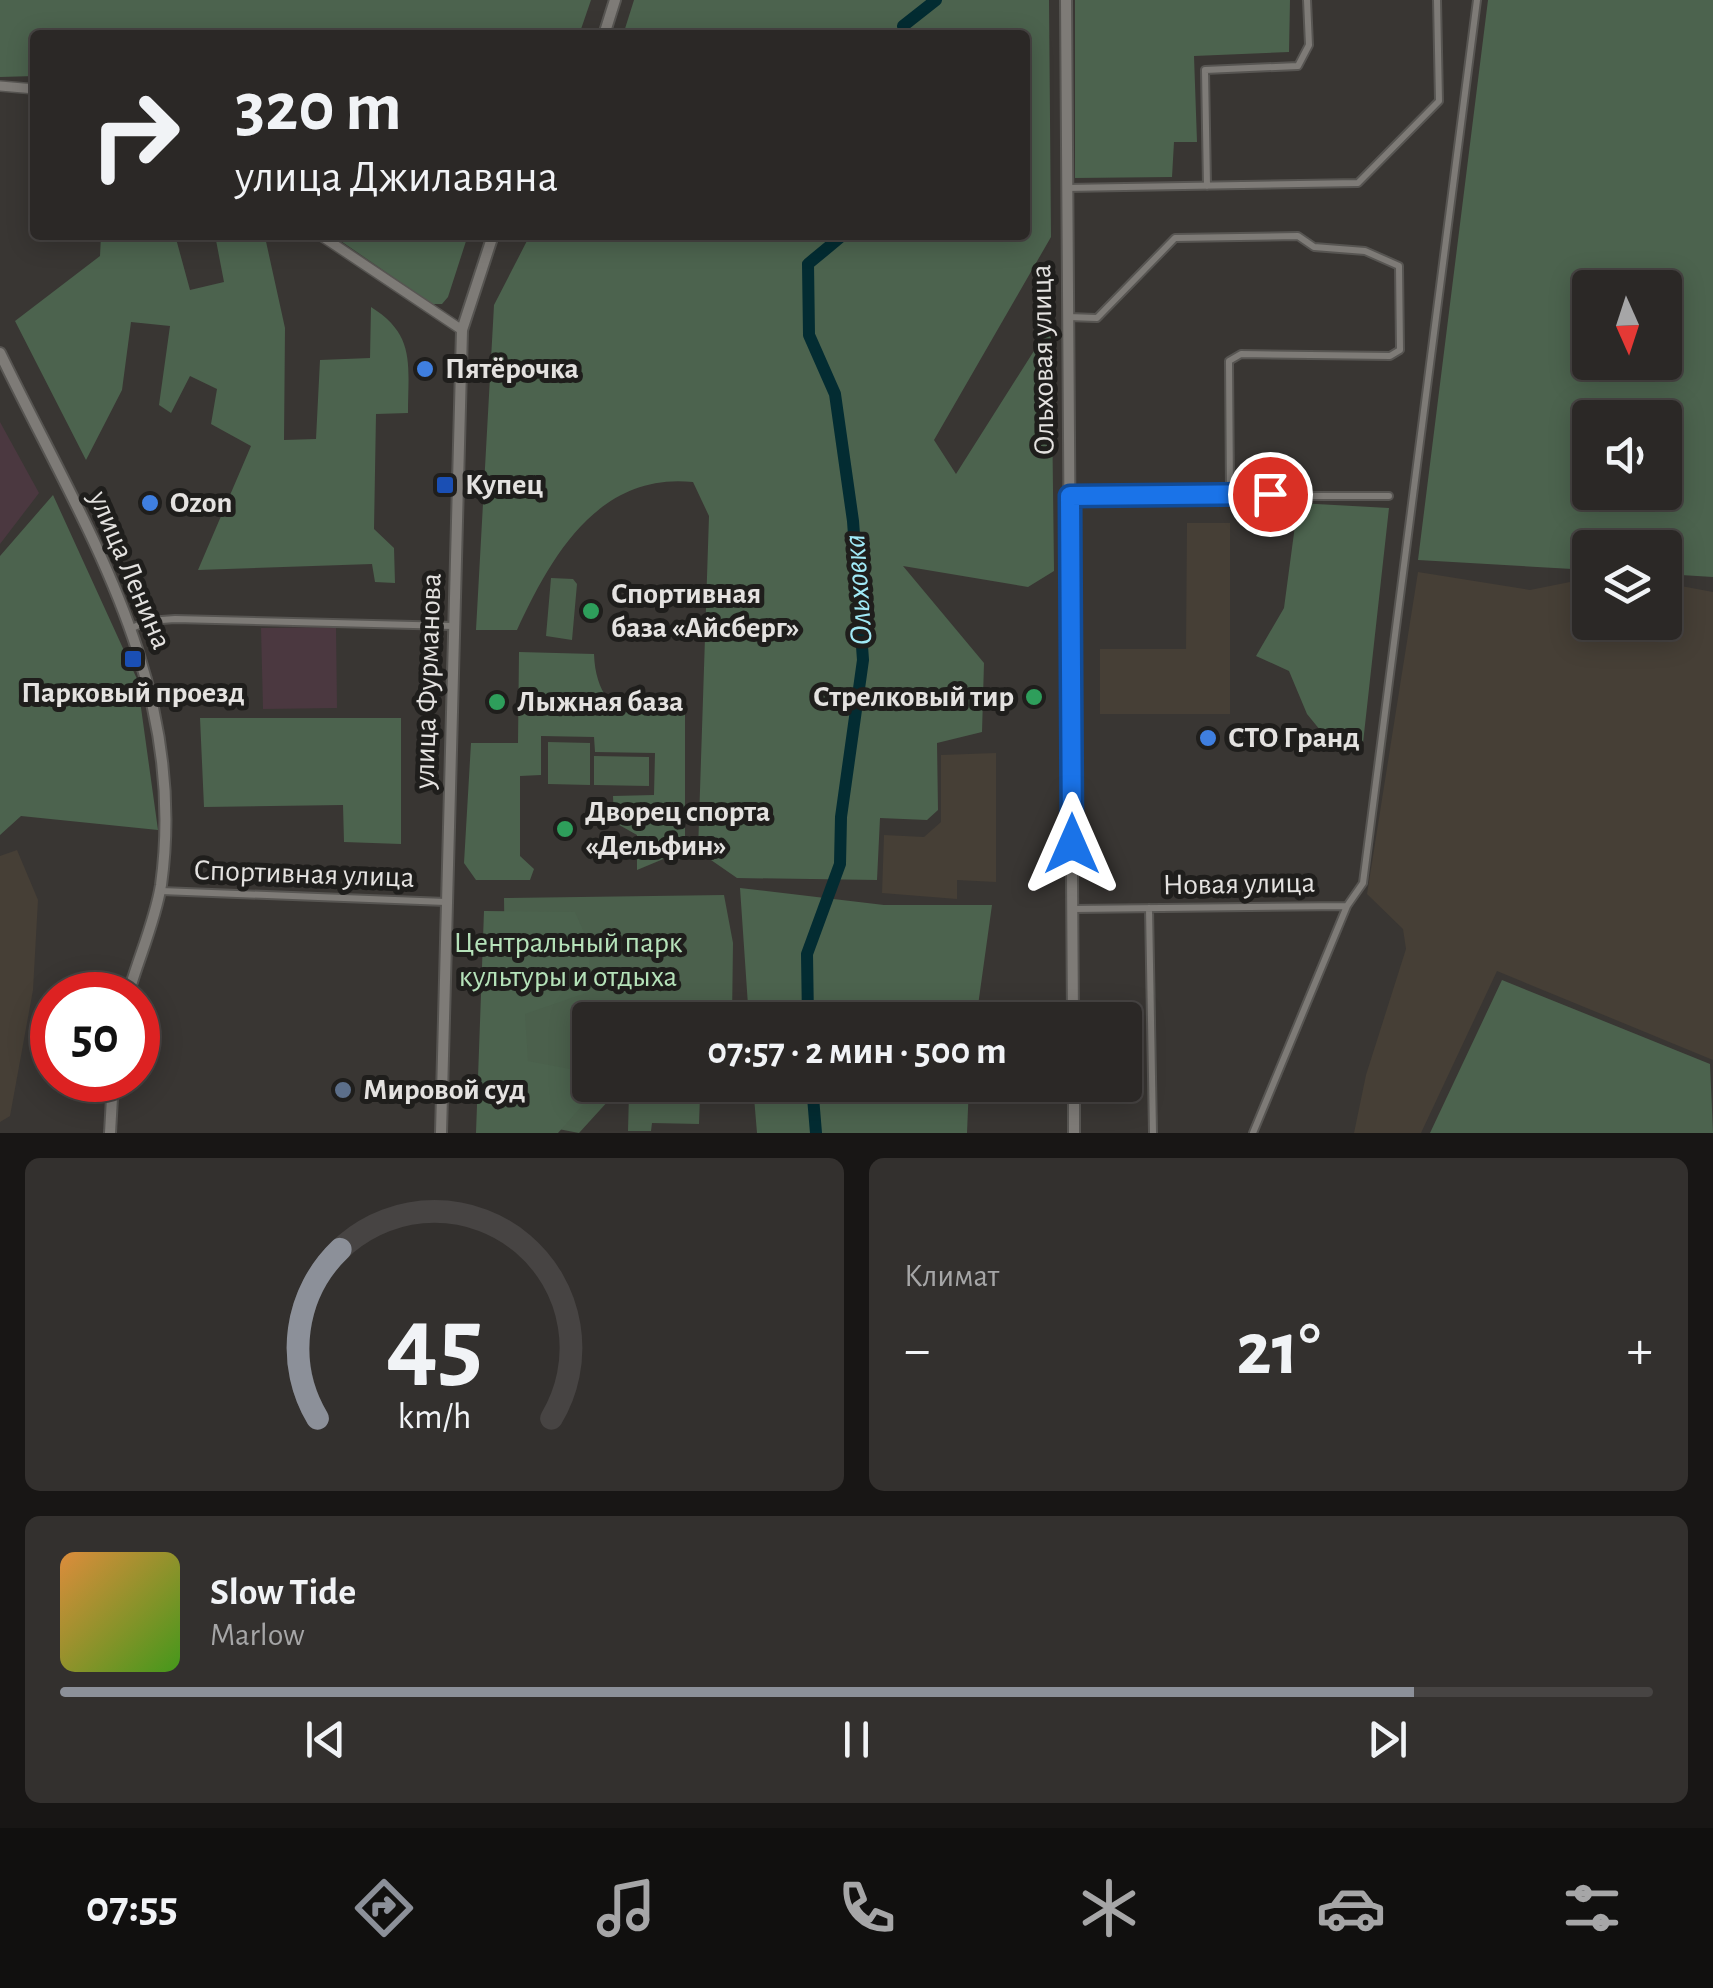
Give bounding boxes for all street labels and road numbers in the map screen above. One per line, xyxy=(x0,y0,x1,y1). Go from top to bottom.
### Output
street label: Ольховая улица xyxy=(1026,264,1060,456)
street label: улица Ленина xyxy=(83,486,177,653)
street label: улица Фурманова xyxy=(409,572,447,791)
street label: Спортивная улица xyxy=(193,855,415,893)
street label: Новая улица xyxy=(1162,868,1316,900)

